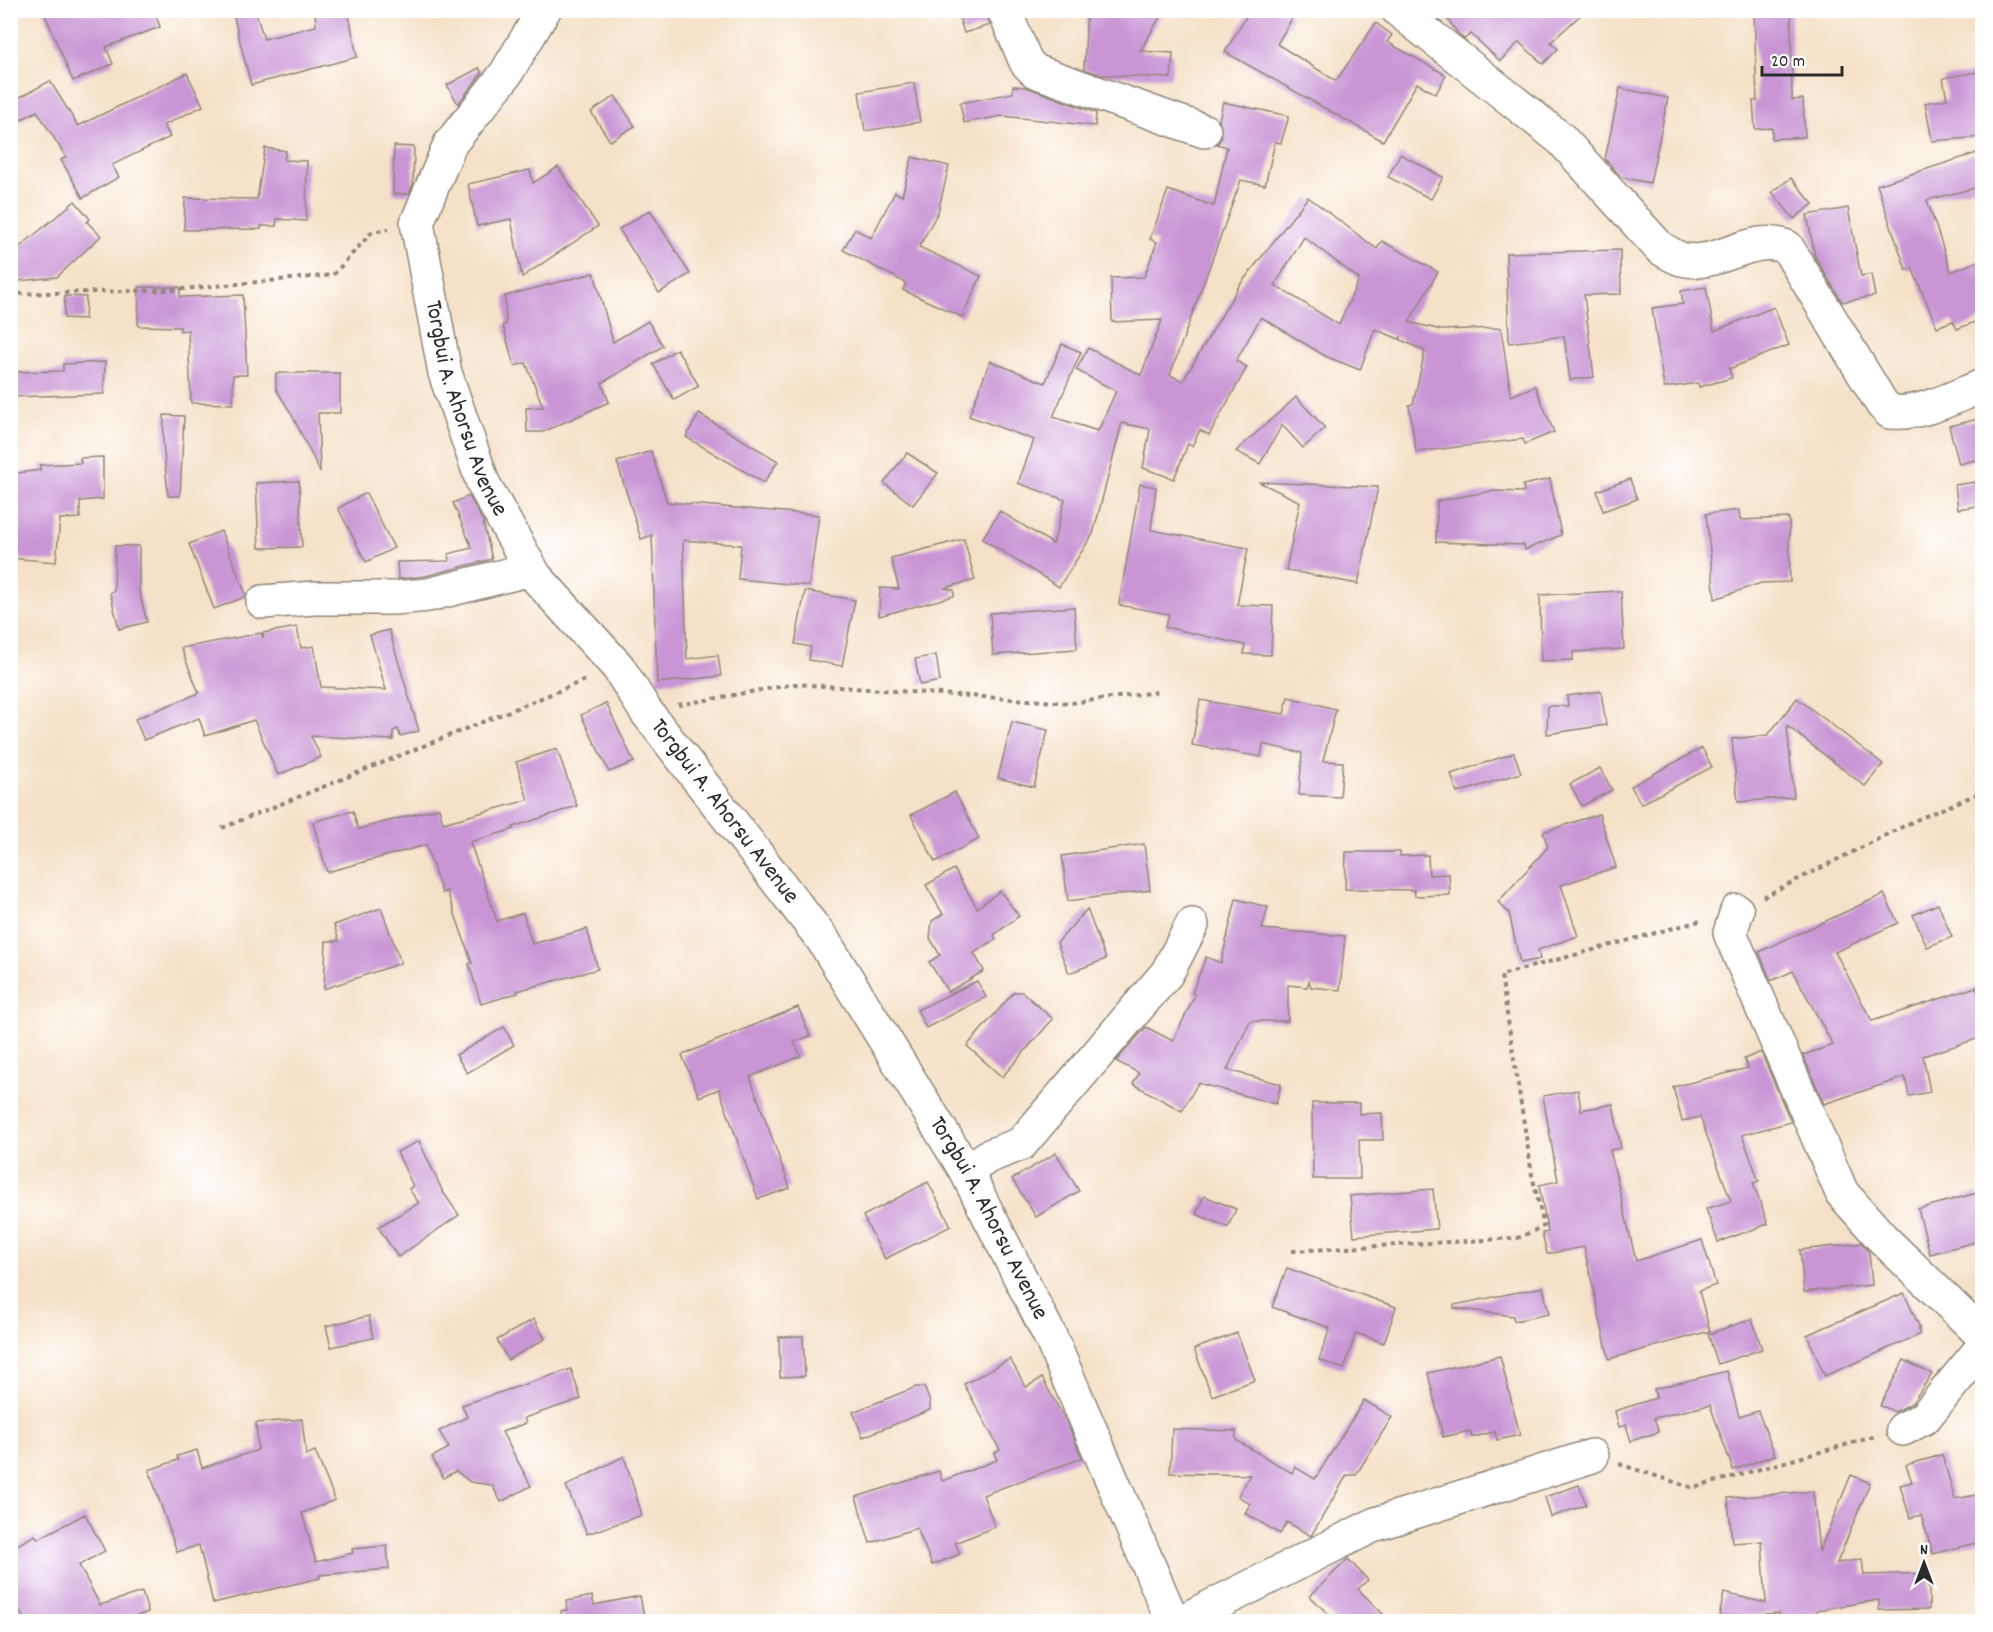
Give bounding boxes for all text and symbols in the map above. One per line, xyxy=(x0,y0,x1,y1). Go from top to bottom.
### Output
scale bar xyxy=(1762,39,1842,77)
text: 20 m xyxy=(1771,50,1805,75)
street label: Torgbui A. Ahorsu Avenue xyxy=(415,298,516,523)
street label: Torgbui A. Ahorsu Avenue xyxy=(641,712,807,912)
street label: Torgbui A. Ahorsu Avenue xyxy=(920,1110,1056,1326)
north arrow xyxy=(1894,1533,1954,1593)
text: N xyxy=(1920,1539,1928,1562)

